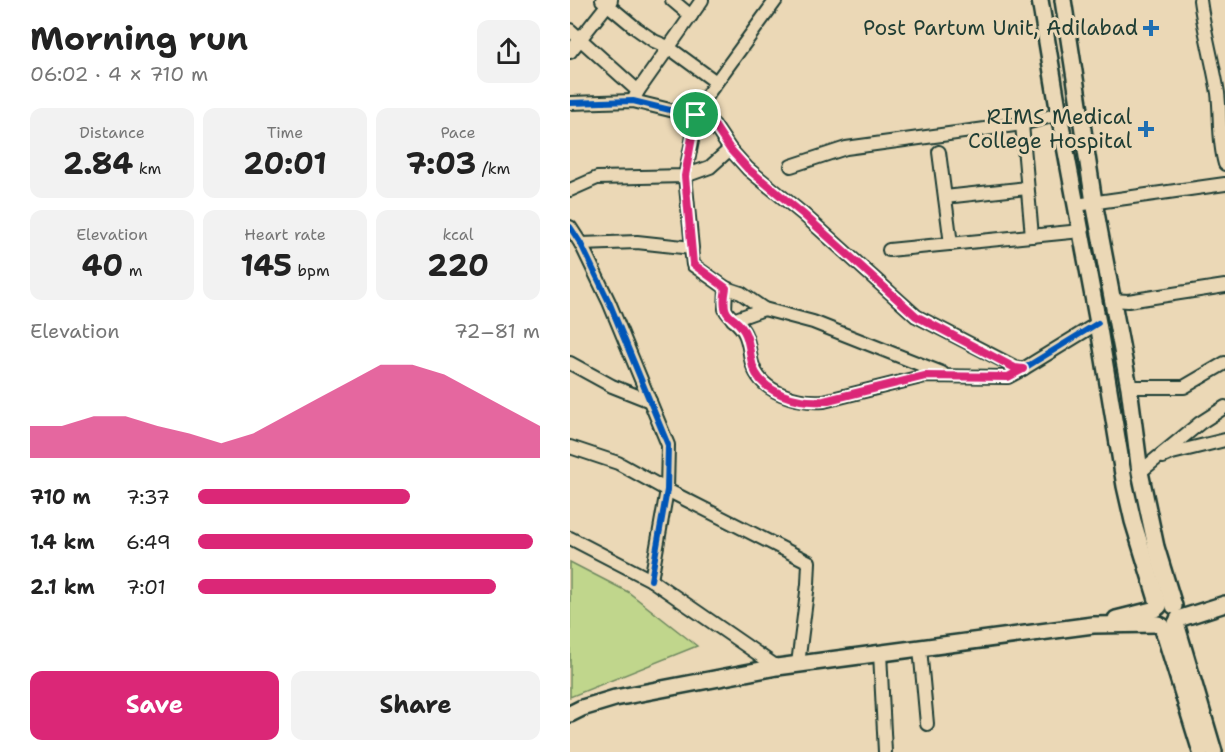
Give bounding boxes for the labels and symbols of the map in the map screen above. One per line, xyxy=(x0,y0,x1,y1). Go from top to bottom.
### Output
place label: Post Partum Unit, Adilabad xyxy=(863,14,1138,42)
marker: Post Partum Unit, Adilabad xyxy=(1142,19,1160,37)
pin xyxy=(670,89,721,140)
place label: RIMS Medical College Hospital xyxy=(968,103,1133,155)
marker: RIMS Medical College Hospital xyxy=(1137,120,1155,138)

